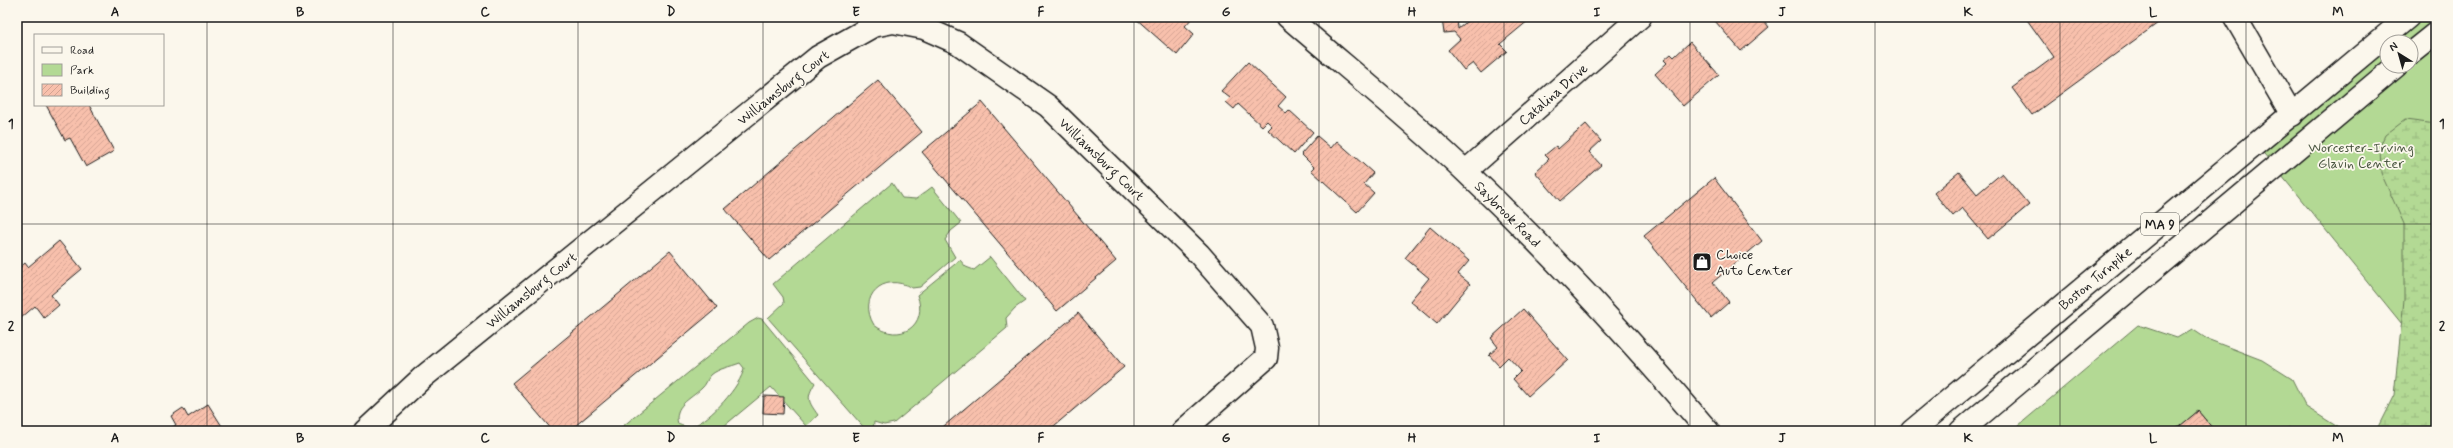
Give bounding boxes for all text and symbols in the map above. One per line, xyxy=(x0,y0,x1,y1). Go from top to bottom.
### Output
text: A xyxy=(111,4,119,21)
text: B xyxy=(296,4,305,21)
text: C xyxy=(480,4,490,21)
text: D xyxy=(667,4,676,21)
text: E xyxy=(852,4,860,21)
text: F xyxy=(1038,4,1045,21)
text: G xyxy=(1222,4,1231,21)
text: H xyxy=(1408,4,1417,21)
text: I xyxy=(1594,4,1601,21)
text: J xyxy=(1778,4,1786,21)
text: K xyxy=(1963,4,1973,21)
text: L xyxy=(2149,4,2158,21)
text: M xyxy=(2332,4,2344,21)
legend xyxy=(34,34,164,106)
north arrow xyxy=(2379,34,2419,74)
text: N xyxy=(2386,39,2401,55)
text: Road xyxy=(70,43,94,59)
street label: Williamsburg Court xyxy=(734,46,835,131)
street label: Catalina Drive xyxy=(1515,59,1592,130)
text: Park xyxy=(70,63,94,79)
text: Building xyxy=(70,83,110,100)
street label: Williamsburg Court xyxy=(1053,114,1148,207)
text: 1 xyxy=(8,116,14,133)
text: 1 xyxy=(2439,116,2445,133)
park label: Worcester-Irving Glavin Center xyxy=(2308,139,2414,173)
street label: Saybrook Road xyxy=(1470,178,1544,252)
road number: MA 9 xyxy=(2141,213,2179,235)
street label: Boston Turnpike xyxy=(2055,243,2136,315)
place label: Choice Auto Center xyxy=(1716,246,1793,280)
street label: Williamsburg Court xyxy=(482,249,582,335)
shop icon: Choice Auto Center xyxy=(1691,251,1713,273)
text: 2 xyxy=(8,318,15,335)
text: 2 xyxy=(2439,318,2446,335)
text: A xyxy=(111,430,119,447)
text: B xyxy=(296,430,305,447)
text: C xyxy=(480,430,490,447)
text: D xyxy=(667,430,676,447)
text: E xyxy=(852,430,860,447)
text: F xyxy=(1038,430,1045,447)
text: G xyxy=(1222,430,1231,447)
text: H xyxy=(1408,430,1417,447)
text: I xyxy=(1594,430,1601,447)
text: J xyxy=(1778,430,1786,447)
text: K xyxy=(1963,430,1973,447)
text: L xyxy=(2149,430,2158,447)
text: M xyxy=(2332,430,2344,447)

